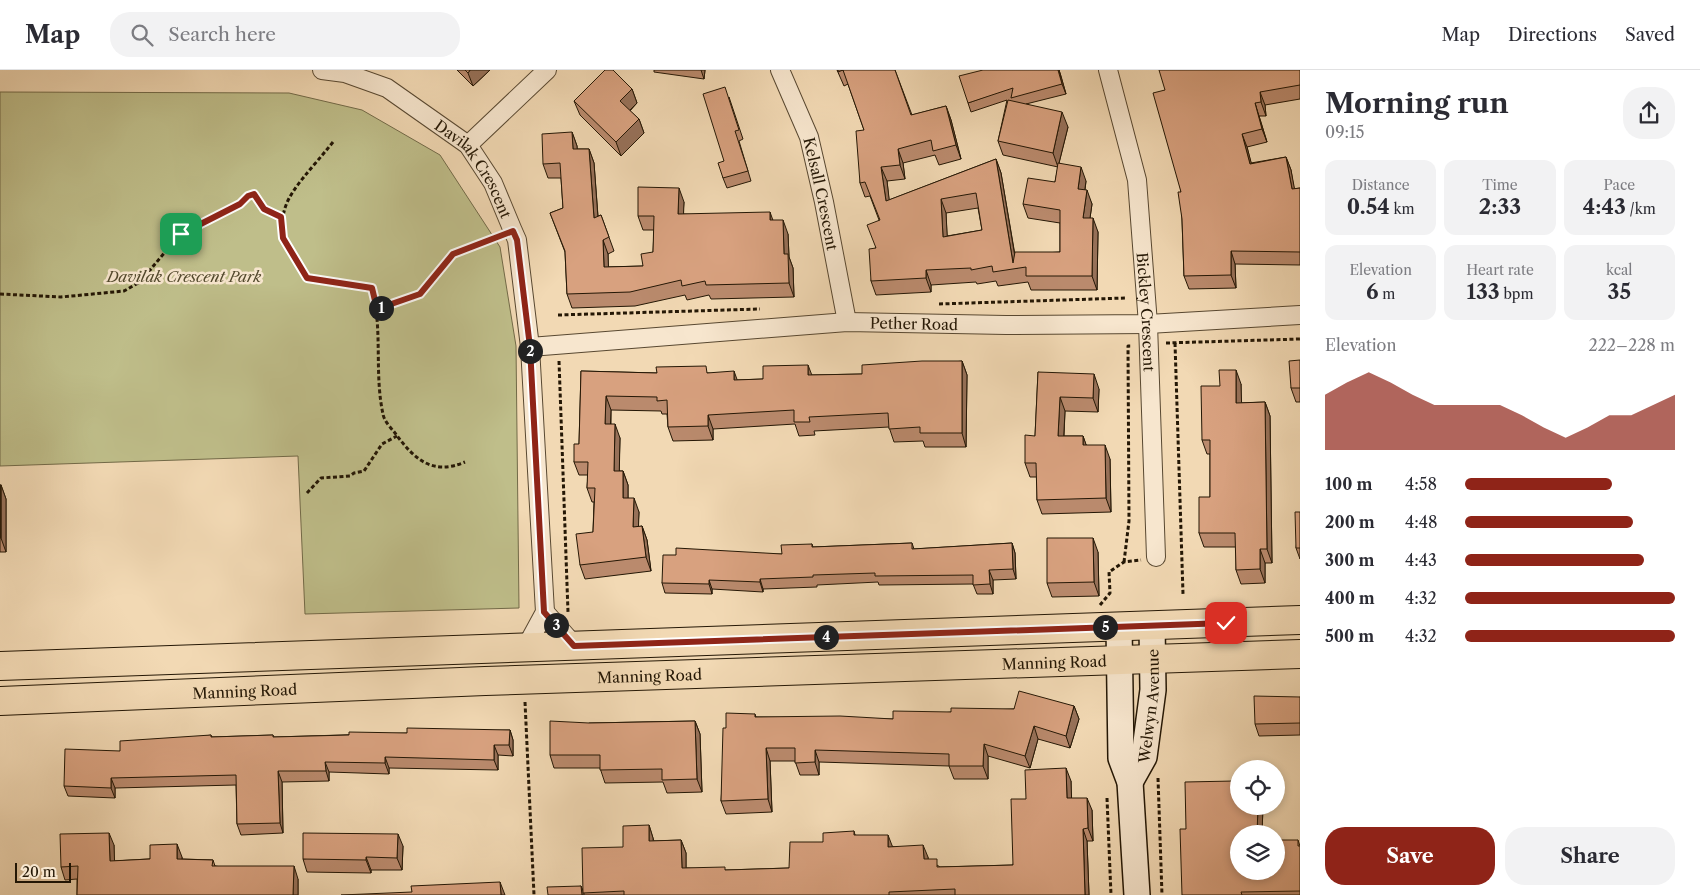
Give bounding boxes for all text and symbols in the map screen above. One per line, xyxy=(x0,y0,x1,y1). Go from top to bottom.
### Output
search box xyxy=(110,12,460,57)
text: Map xyxy=(25,20,80,49)
icon: search xyxy=(128,21,156,49)
text: Search here xyxy=(168,23,276,46)
text: Map xyxy=(1441,24,1480,46)
text: Directions xyxy=(1508,24,1597,46)
text: Saved xyxy=(1625,24,1675,46)
text: Morning run xyxy=(1325,86,1509,120)
button: share xyxy=(1623,87,1675,139)
street label: Davilak Crescent xyxy=(431,115,516,222)
text: 09:15 xyxy=(1325,122,1364,142)
street label: Kelsall Crescent xyxy=(800,135,843,252)
text: Distance xyxy=(1352,176,1410,194)
text: Time xyxy=(1482,176,1518,194)
text: Pace xyxy=(1604,176,1635,194)
text: 0.54 xyxy=(1347,194,1390,219)
text: 2:33 xyxy=(1479,194,1521,219)
text: 4:43 xyxy=(1583,194,1626,219)
text: km xyxy=(1390,200,1415,218)
text: /km xyxy=(1626,200,1656,218)
pin xyxy=(160,213,202,255)
icon: arrive xyxy=(167,220,195,248)
street label: Bickley Crescent xyxy=(1133,251,1159,373)
text: Elevation xyxy=(1349,261,1412,279)
text: Heart rate xyxy=(1466,261,1534,279)
text: kcal xyxy=(1606,261,1633,279)
park label: Davilak Crescent Park xyxy=(106,267,262,286)
text: 6 xyxy=(1366,279,1379,304)
text: 133 xyxy=(1466,279,1500,304)
text: 35 xyxy=(1608,279,1631,304)
text: m xyxy=(1379,285,1395,303)
text: bpm xyxy=(1500,285,1534,303)
pin: 1 xyxy=(368,296,394,320)
text: 1 xyxy=(378,299,385,317)
street label: Pether Road xyxy=(870,313,958,334)
text: Elevation xyxy=(1325,335,1396,355)
text: 222–228 m xyxy=(1588,335,1675,355)
pin: 2 xyxy=(518,338,542,364)
text: 2 xyxy=(526,342,535,360)
text: 100 m xyxy=(1325,474,1372,494)
text: 4:58 xyxy=(1405,474,1437,494)
text: 200 m xyxy=(1325,512,1375,532)
text: 4:48 xyxy=(1405,512,1437,532)
text: 300 m xyxy=(1325,550,1374,570)
text: 4:43 xyxy=(1405,550,1437,570)
text: 400 m xyxy=(1325,588,1375,608)
text: 4:32 xyxy=(1405,588,1437,608)
pin xyxy=(1205,602,1247,644)
icon: check xyxy=(1212,609,1240,637)
pin: 3 xyxy=(544,612,568,638)
pin: 5 xyxy=(1092,614,1118,640)
text: 3 xyxy=(553,616,560,634)
text: 5 xyxy=(1102,618,1109,636)
pin: 4 xyxy=(814,624,838,650)
text: 500 m xyxy=(1325,626,1374,646)
text: 4:32 xyxy=(1405,626,1437,646)
text: 4 xyxy=(822,628,831,646)
street label: Welwyn Avenue xyxy=(1134,649,1163,765)
street label: Manning Road xyxy=(1002,651,1107,673)
street label: Manning Road xyxy=(597,664,702,687)
street label: Manning Road xyxy=(192,679,298,703)
map controls xyxy=(1230,760,1285,880)
button: locate xyxy=(1230,760,1285,815)
button: layers xyxy=(1230,825,1285,880)
button: Save xyxy=(1325,827,1495,885)
button: Share xyxy=(1505,827,1675,885)
scale bar xyxy=(15,860,71,883)
text: 20 m xyxy=(22,863,56,881)

